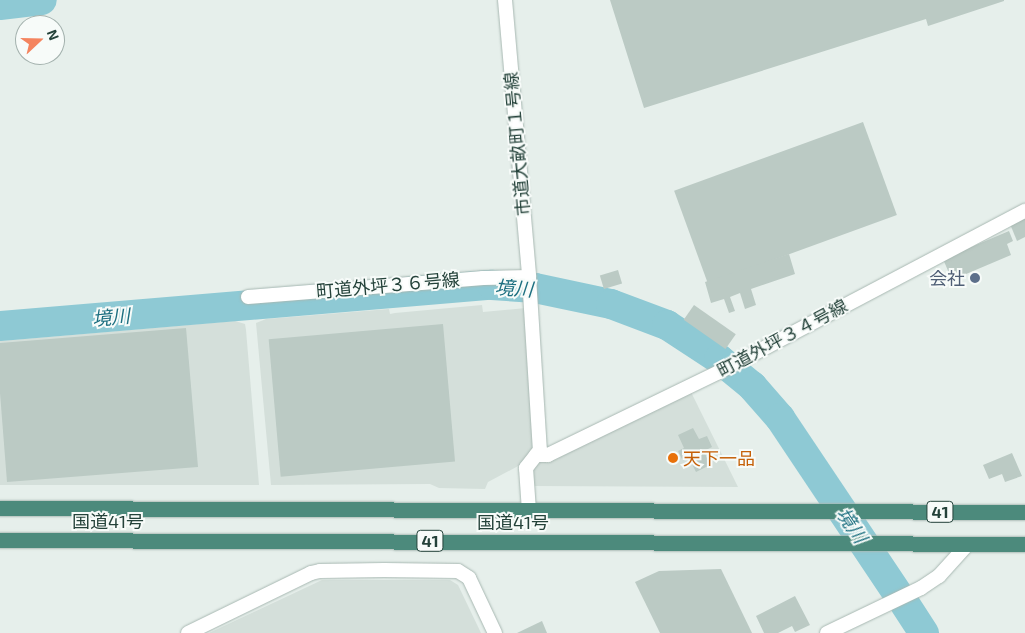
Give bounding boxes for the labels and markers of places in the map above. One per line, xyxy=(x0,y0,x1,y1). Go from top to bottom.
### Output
place label: 会社 xyxy=(929,267,965,289)
marker: 会社 xyxy=(969,272,981,284)
place label: 天下一品 xyxy=(683,447,755,469)
marker: 天下一品 xyxy=(667,452,679,464)

